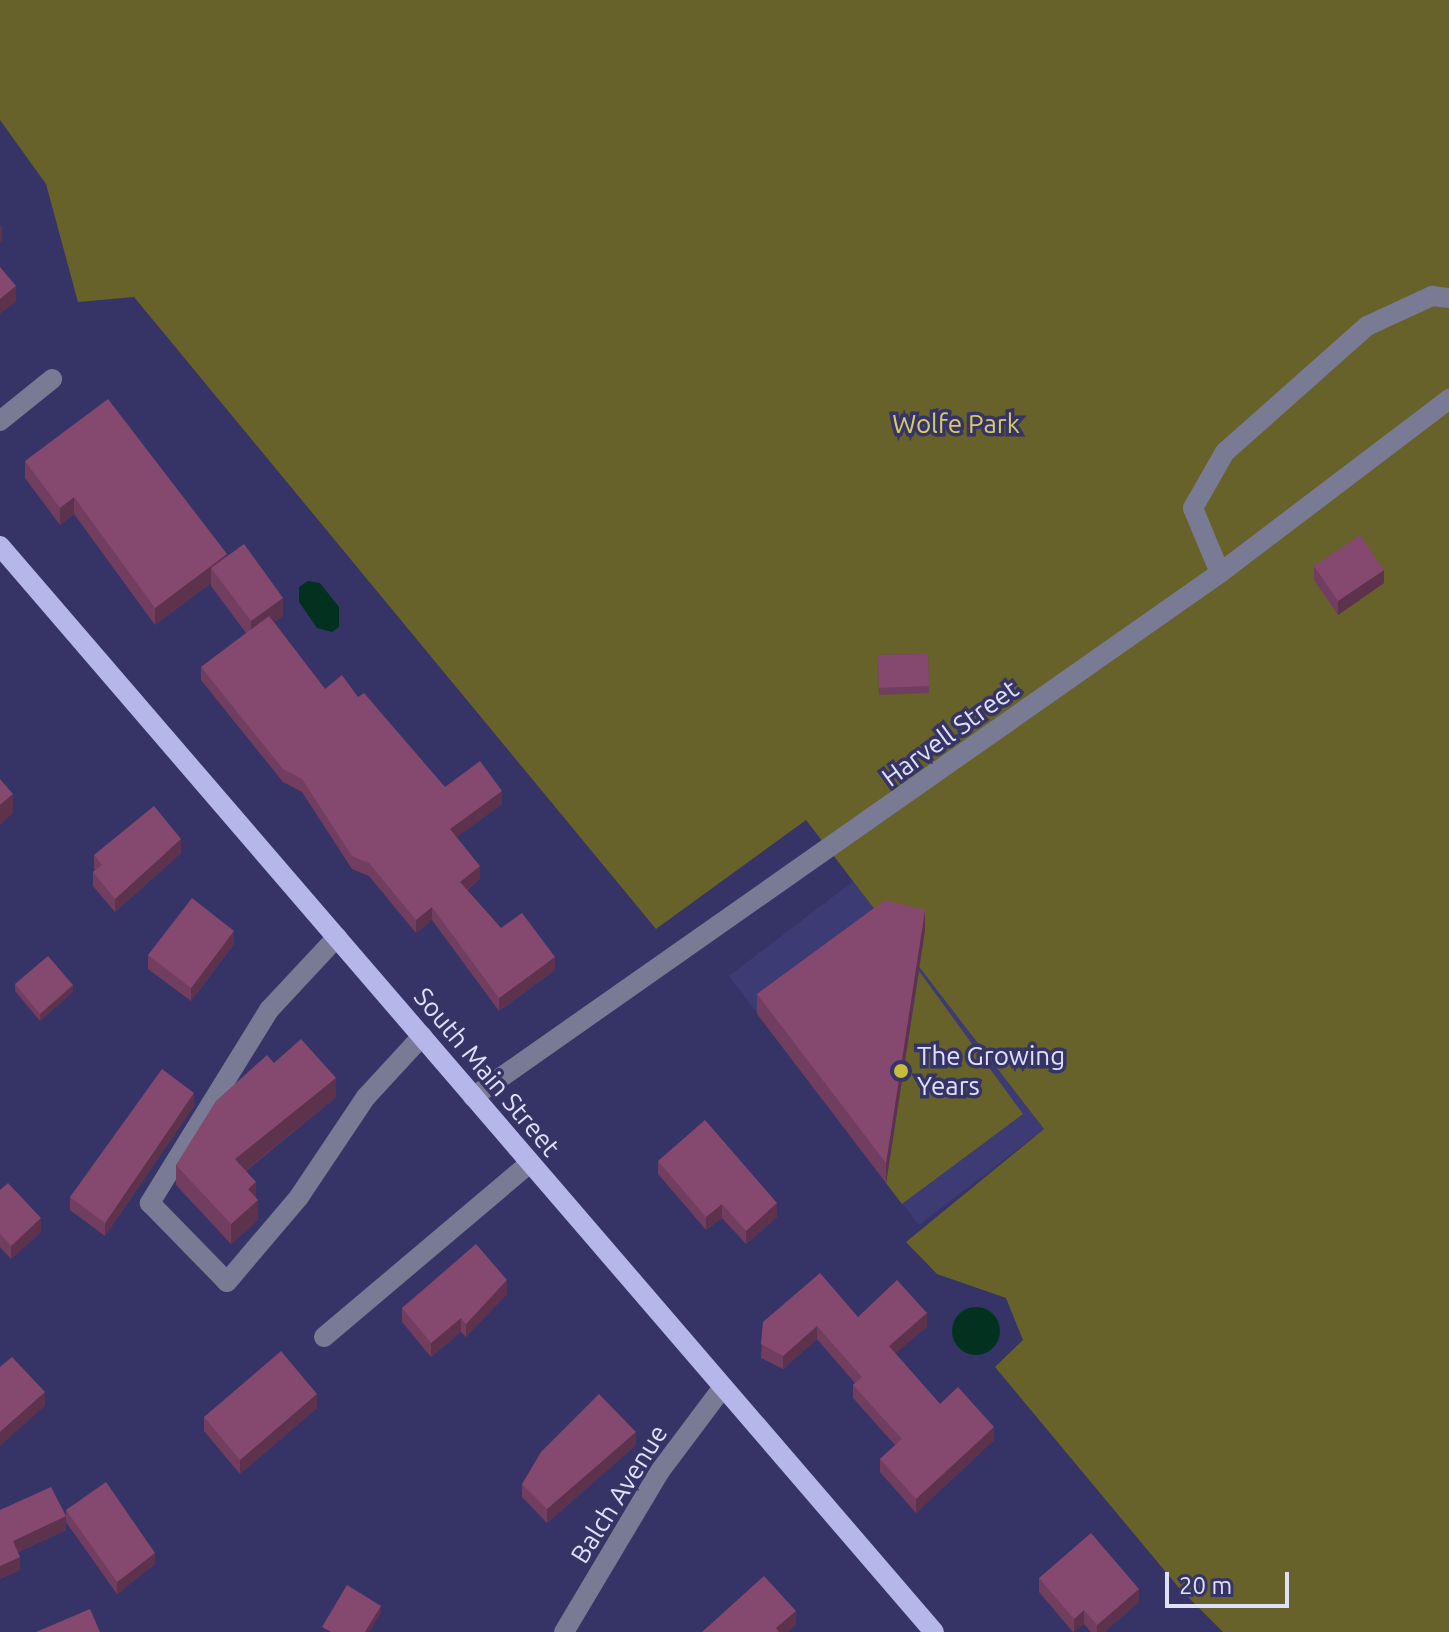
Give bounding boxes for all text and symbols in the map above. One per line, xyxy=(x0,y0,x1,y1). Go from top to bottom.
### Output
park label: Wolfe Park xyxy=(892,408,1020,440)
street label: Harvell Street xyxy=(876,673,1024,793)
street label: South Main Street xyxy=(407,981,567,1163)
place label: The Growing Years xyxy=(917,1040,1065,1102)
marker: The Growing Years xyxy=(892,1062,910,1080)
street label: Balch Avenue xyxy=(564,1419,674,1569)
scale bar xyxy=(1169,1556,1293,1606)
text: 20 m xyxy=(1179,1572,1232,1599)

